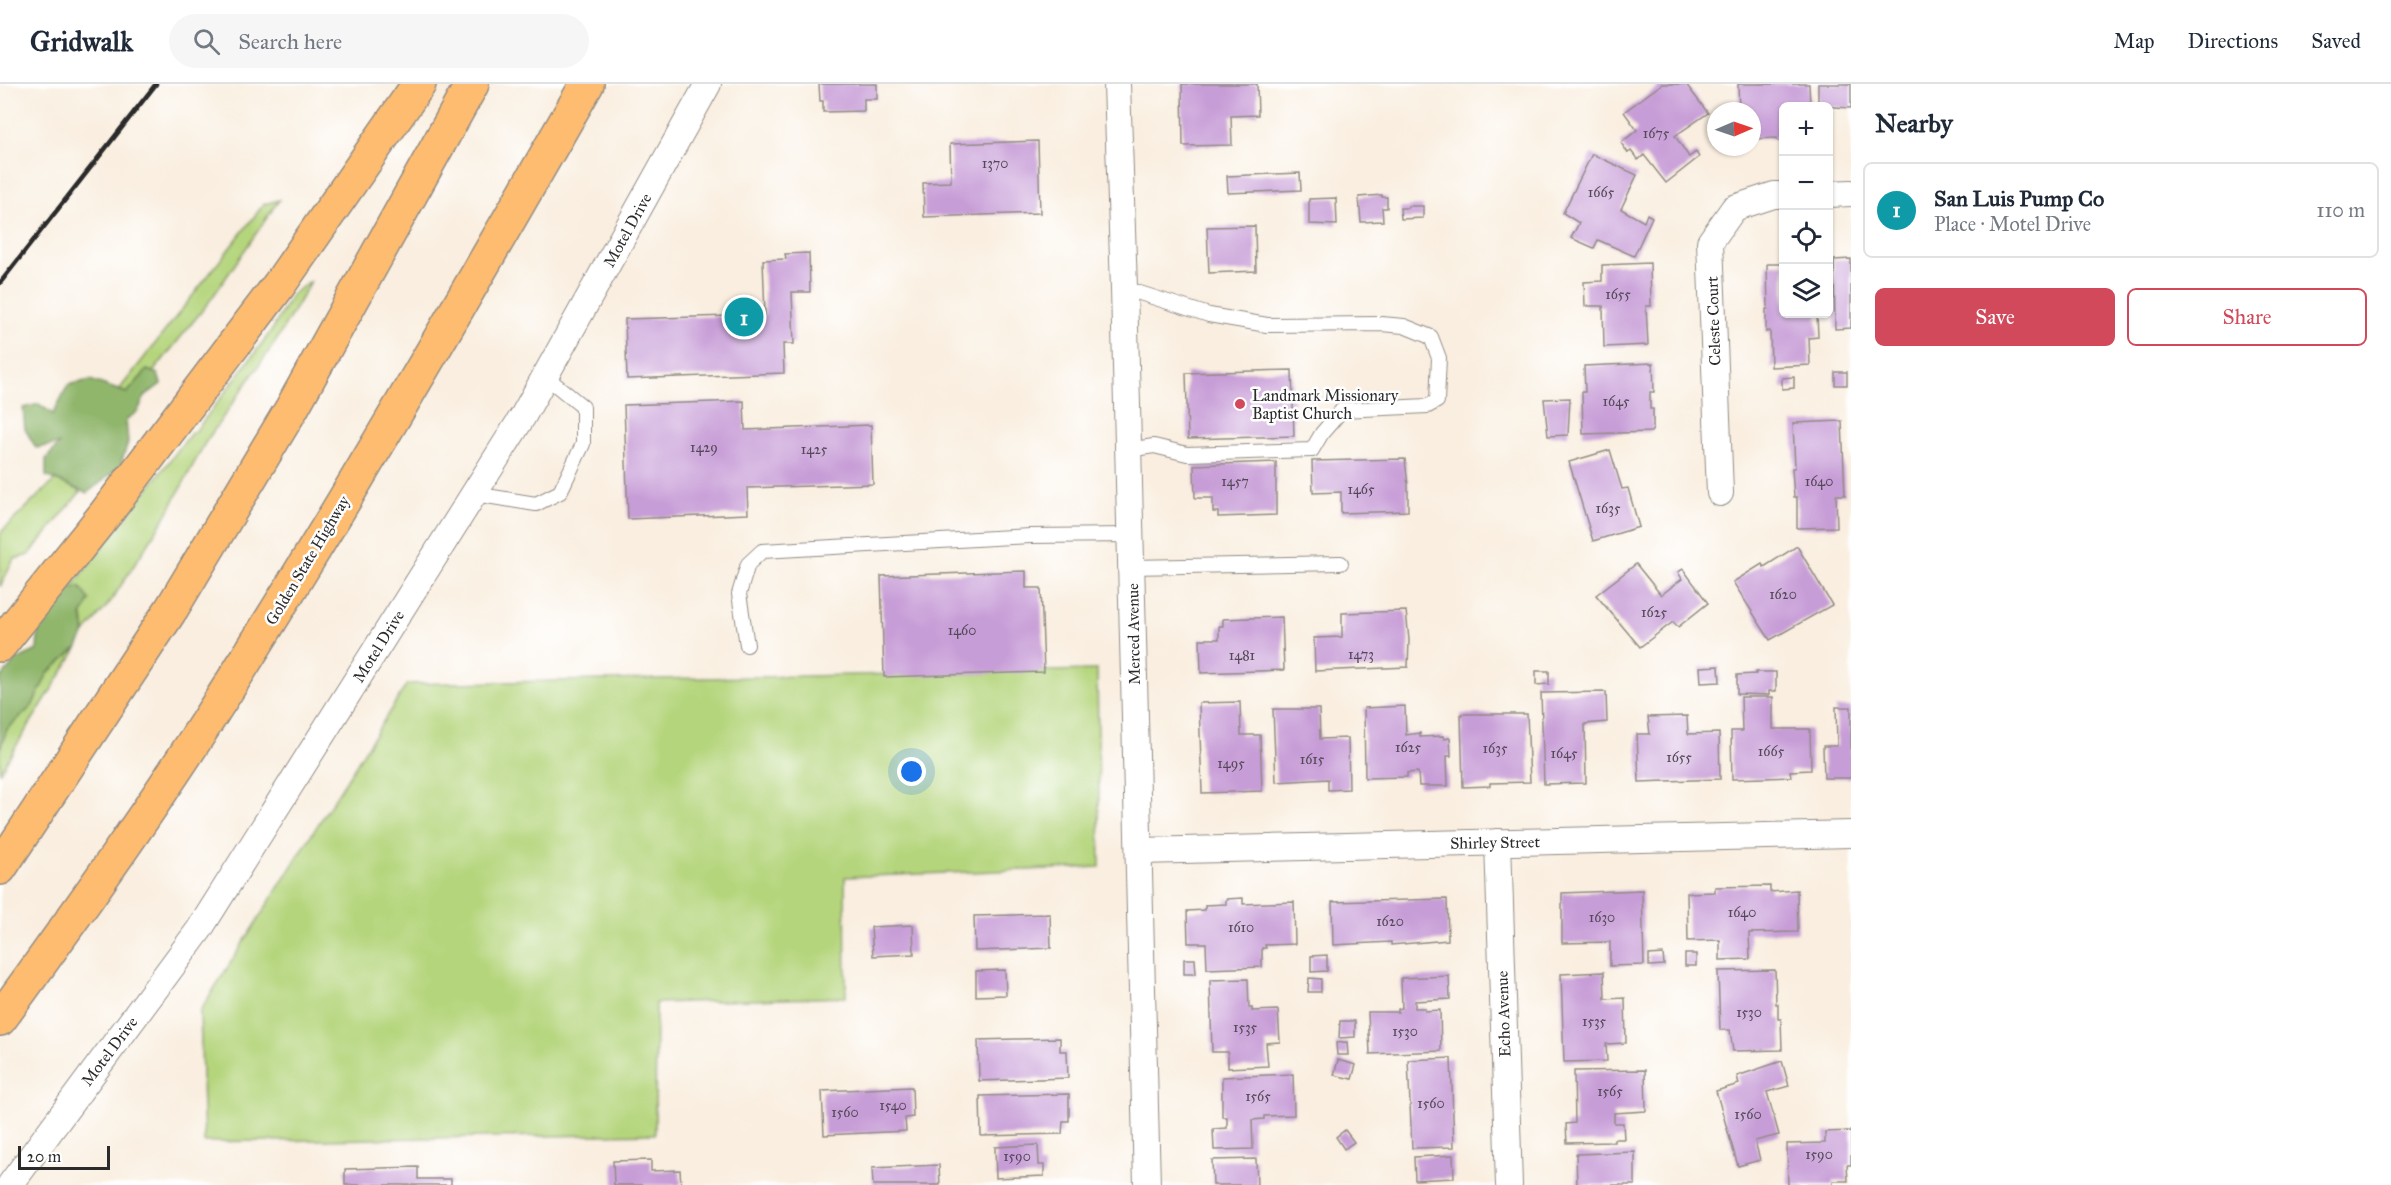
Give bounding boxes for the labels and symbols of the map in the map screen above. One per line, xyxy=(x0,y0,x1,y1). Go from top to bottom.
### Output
north arrow xyxy=(1707,102,1761,156)
house number: 1675 xyxy=(1643,125,1670,142)
house number: 1370 xyxy=(982,155,1008,172)
house number: 1665 xyxy=(1588,184,1615,201)
street label: Motel Drive xyxy=(599,190,656,271)
street label: Celeste Court xyxy=(1702,276,1725,366)
house number: 1655 xyxy=(1605,286,1631,303)
pin: 1 xyxy=(724,294,764,340)
place label: Landmark Missionary Baptist Church xyxy=(1252,386,1399,423)
house number: 1645 xyxy=(1603,393,1630,410)
marker: Landmark Missionary Baptist Church xyxy=(1233,397,1247,411)
house number: 1429 xyxy=(690,439,718,456)
house number: 1425 xyxy=(801,441,828,458)
house number: 1457 xyxy=(1221,473,1249,490)
house number: 1640 xyxy=(1805,473,1833,490)
house number: 1465 xyxy=(1347,481,1375,498)
street label: Golden State Highway xyxy=(261,492,355,629)
house number: 1635 xyxy=(1596,500,1621,517)
street label: Merced Avenue xyxy=(1123,583,1144,685)
house number: 1620 xyxy=(1769,586,1797,603)
house number: 1625 xyxy=(1641,604,1667,621)
street label: Motel Drive xyxy=(349,606,408,686)
house number: 1460 xyxy=(948,622,976,639)
house number: 1473 xyxy=(1348,646,1374,663)
house number: 1481 xyxy=(1229,647,1256,664)
house number: 1625 xyxy=(1395,739,1421,756)
house number: 1635 xyxy=(1483,740,1508,757)
house number: 1665 xyxy=(1758,743,1785,760)
house number: 1645 xyxy=(1551,745,1578,762)
house number: 1655 xyxy=(1666,749,1692,766)
house number: 1615 xyxy=(1300,751,1325,768)
house number: 1495 xyxy=(1217,755,1245,772)
your location xyxy=(897,757,926,786)
street label: Shirley Street xyxy=(1450,832,1540,853)
house number: 1640 xyxy=(1728,904,1756,921)
house number: 1630 xyxy=(1589,909,1615,926)
house number: 1620 xyxy=(1376,913,1404,930)
house number: 1610 xyxy=(1228,919,1254,936)
street label: Echo Avenue xyxy=(1492,970,1515,1058)
house number: 1530 xyxy=(1736,1004,1762,1021)
street label: Motel Drive xyxy=(77,1013,142,1090)
house number: 1535 xyxy=(1582,1013,1607,1030)
house number: 1535 xyxy=(1233,1019,1258,1036)
house number: 1530 xyxy=(1392,1023,1418,1040)
house number: 1565 xyxy=(1597,1083,1623,1100)
house number: 1565 xyxy=(1245,1088,1271,1105)
house number: 1560 xyxy=(1417,1095,1445,1112)
house number: 1540 xyxy=(879,1097,907,1114)
house number: 1560 xyxy=(831,1104,859,1121)
house number: 1560 xyxy=(1734,1106,1762,1123)
scale bar xyxy=(18,1143,110,1170)
house number: 1590 xyxy=(1805,1146,1833,1163)
house number: 1590 xyxy=(1003,1148,1031,1165)

